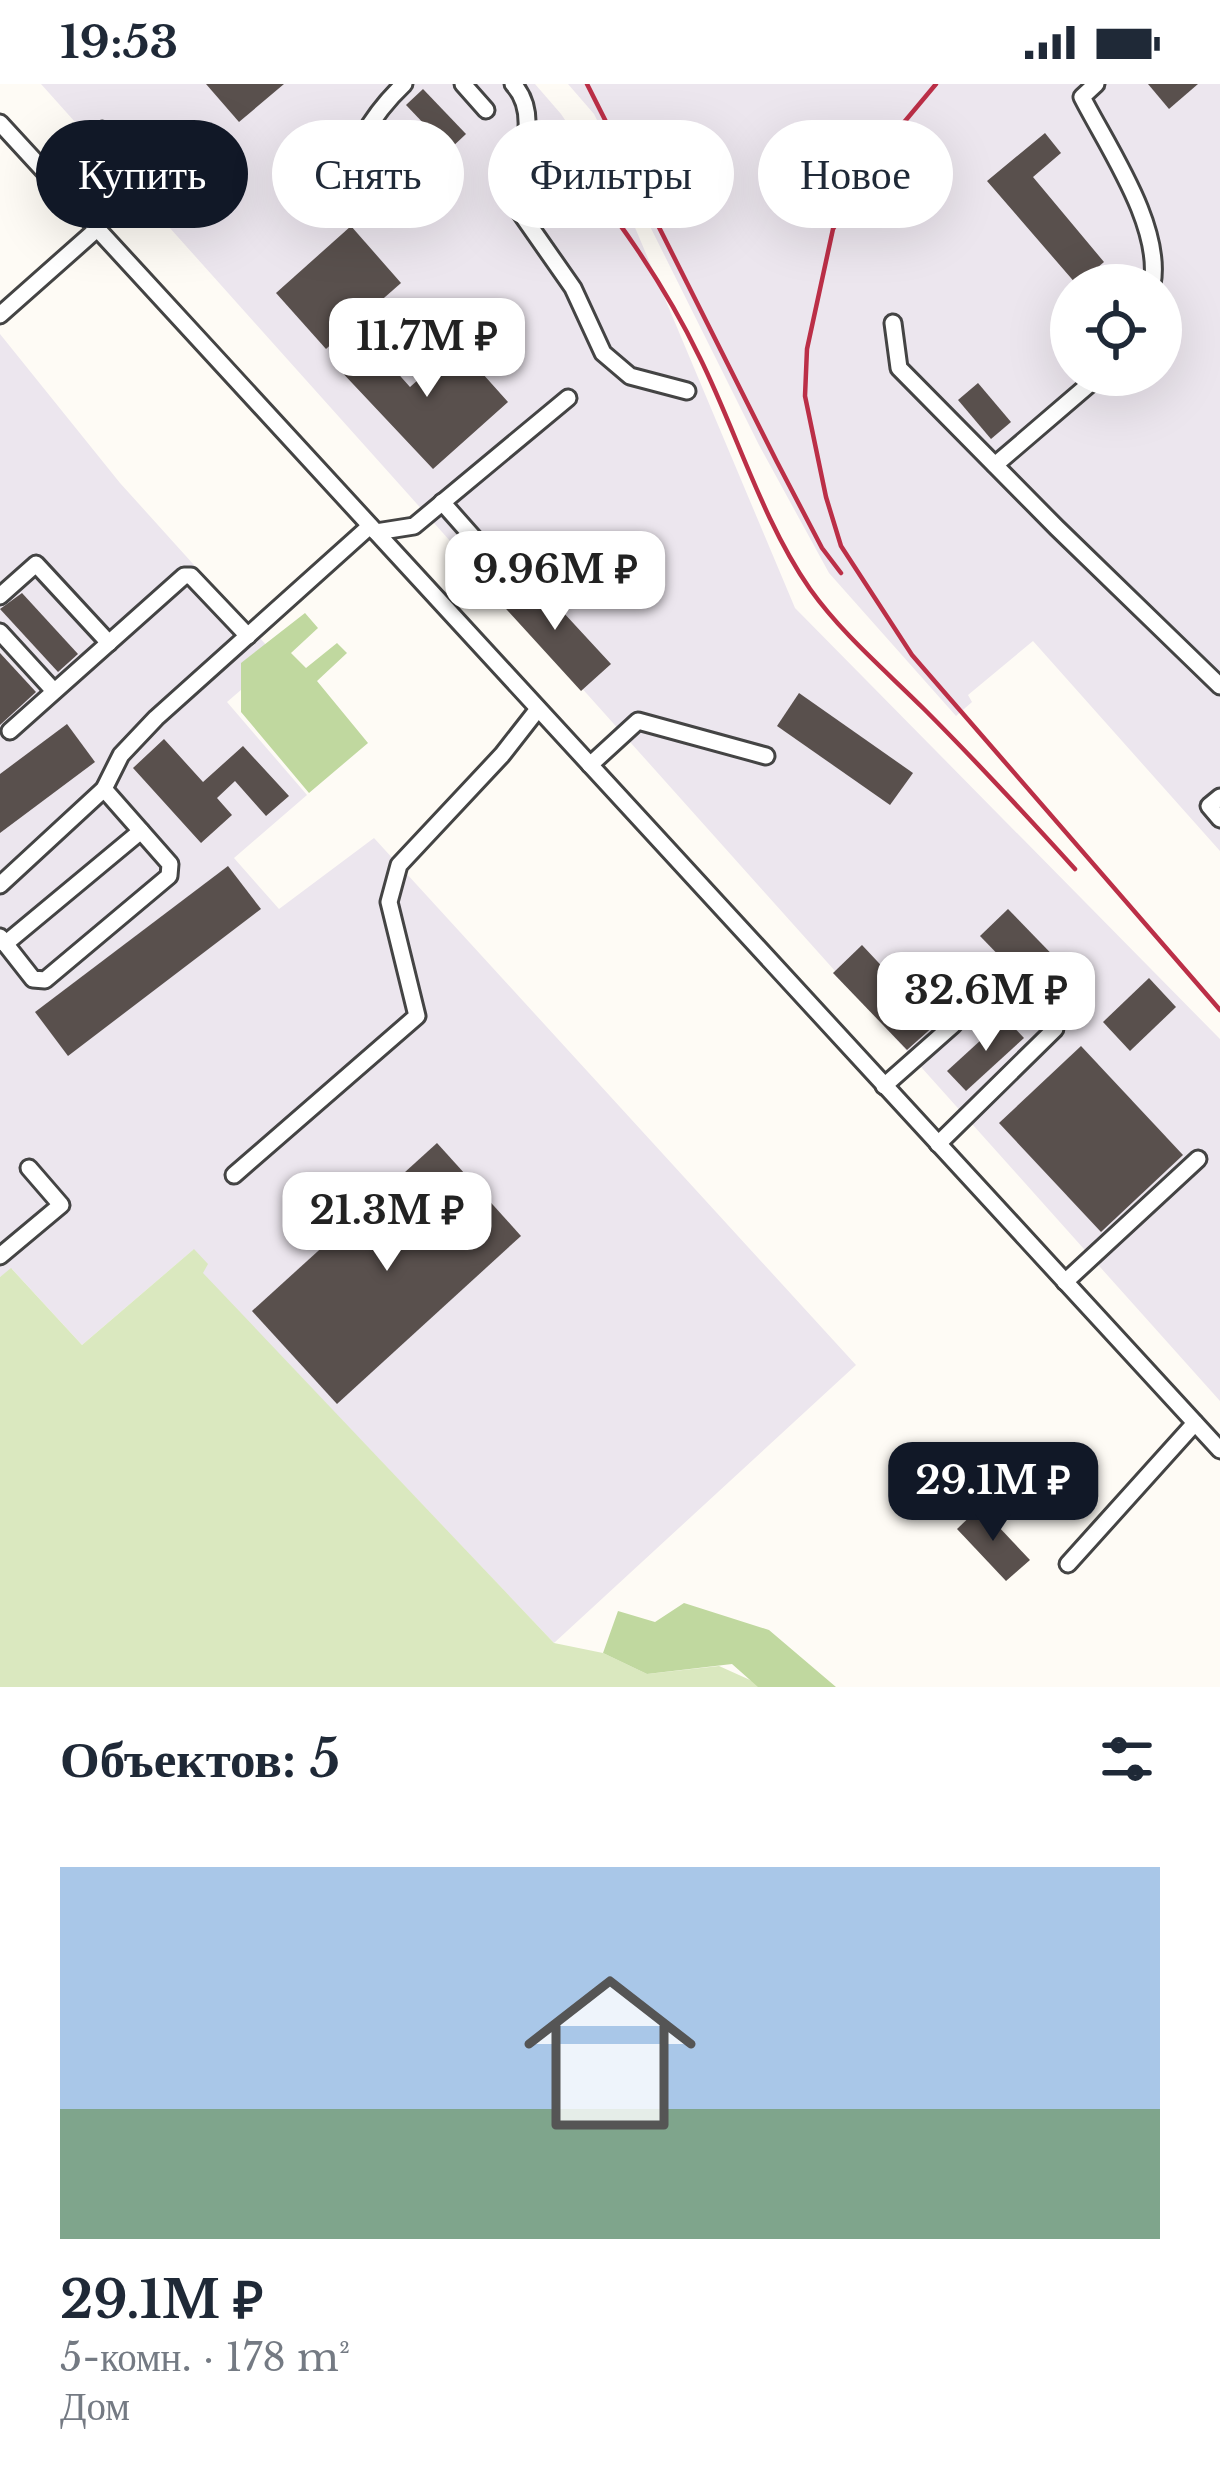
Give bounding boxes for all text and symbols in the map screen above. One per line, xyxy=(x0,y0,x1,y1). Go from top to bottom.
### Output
text: 19:53 xyxy=(60,14,178,70)
chip: Купить xyxy=(36,120,248,228)
chip: Снять xyxy=(272,120,464,228)
chip: Фильтры xyxy=(488,120,734,228)
chip: Новое xyxy=(758,120,953,228)
map controls xyxy=(1050,264,1182,396)
button: locate xyxy=(1050,264,1182,396)
pin: 11.7M ₽ xyxy=(316,298,538,400)
text: 11.7M ₽ xyxy=(356,312,498,361)
pin: 9.96M ₽ xyxy=(444,531,666,633)
text: 9.96M ₽ xyxy=(472,545,638,594)
pin: 32.6M ₽ xyxy=(875,952,1097,1054)
text: 32.6M ₽ xyxy=(904,966,1068,1015)
pin: 21.3M ₽ xyxy=(276,1172,498,1274)
text: 21.3M ₽ xyxy=(309,1186,465,1235)
pin: 29.1M ₽ xyxy=(882,1442,1104,1544)
text: 29.1M ₽ xyxy=(915,1456,1071,1505)
icon: filters xyxy=(1094,1726,1160,1792)
text: Объектов: 5 xyxy=(60,1728,340,1791)
icon: home xyxy=(502,1945,718,2161)
text: 29.1M ₽ xyxy=(60,2269,263,2332)
text: 5-комн. · 178 m² xyxy=(60,2333,350,2382)
text: Дом xyxy=(60,2382,130,2431)

